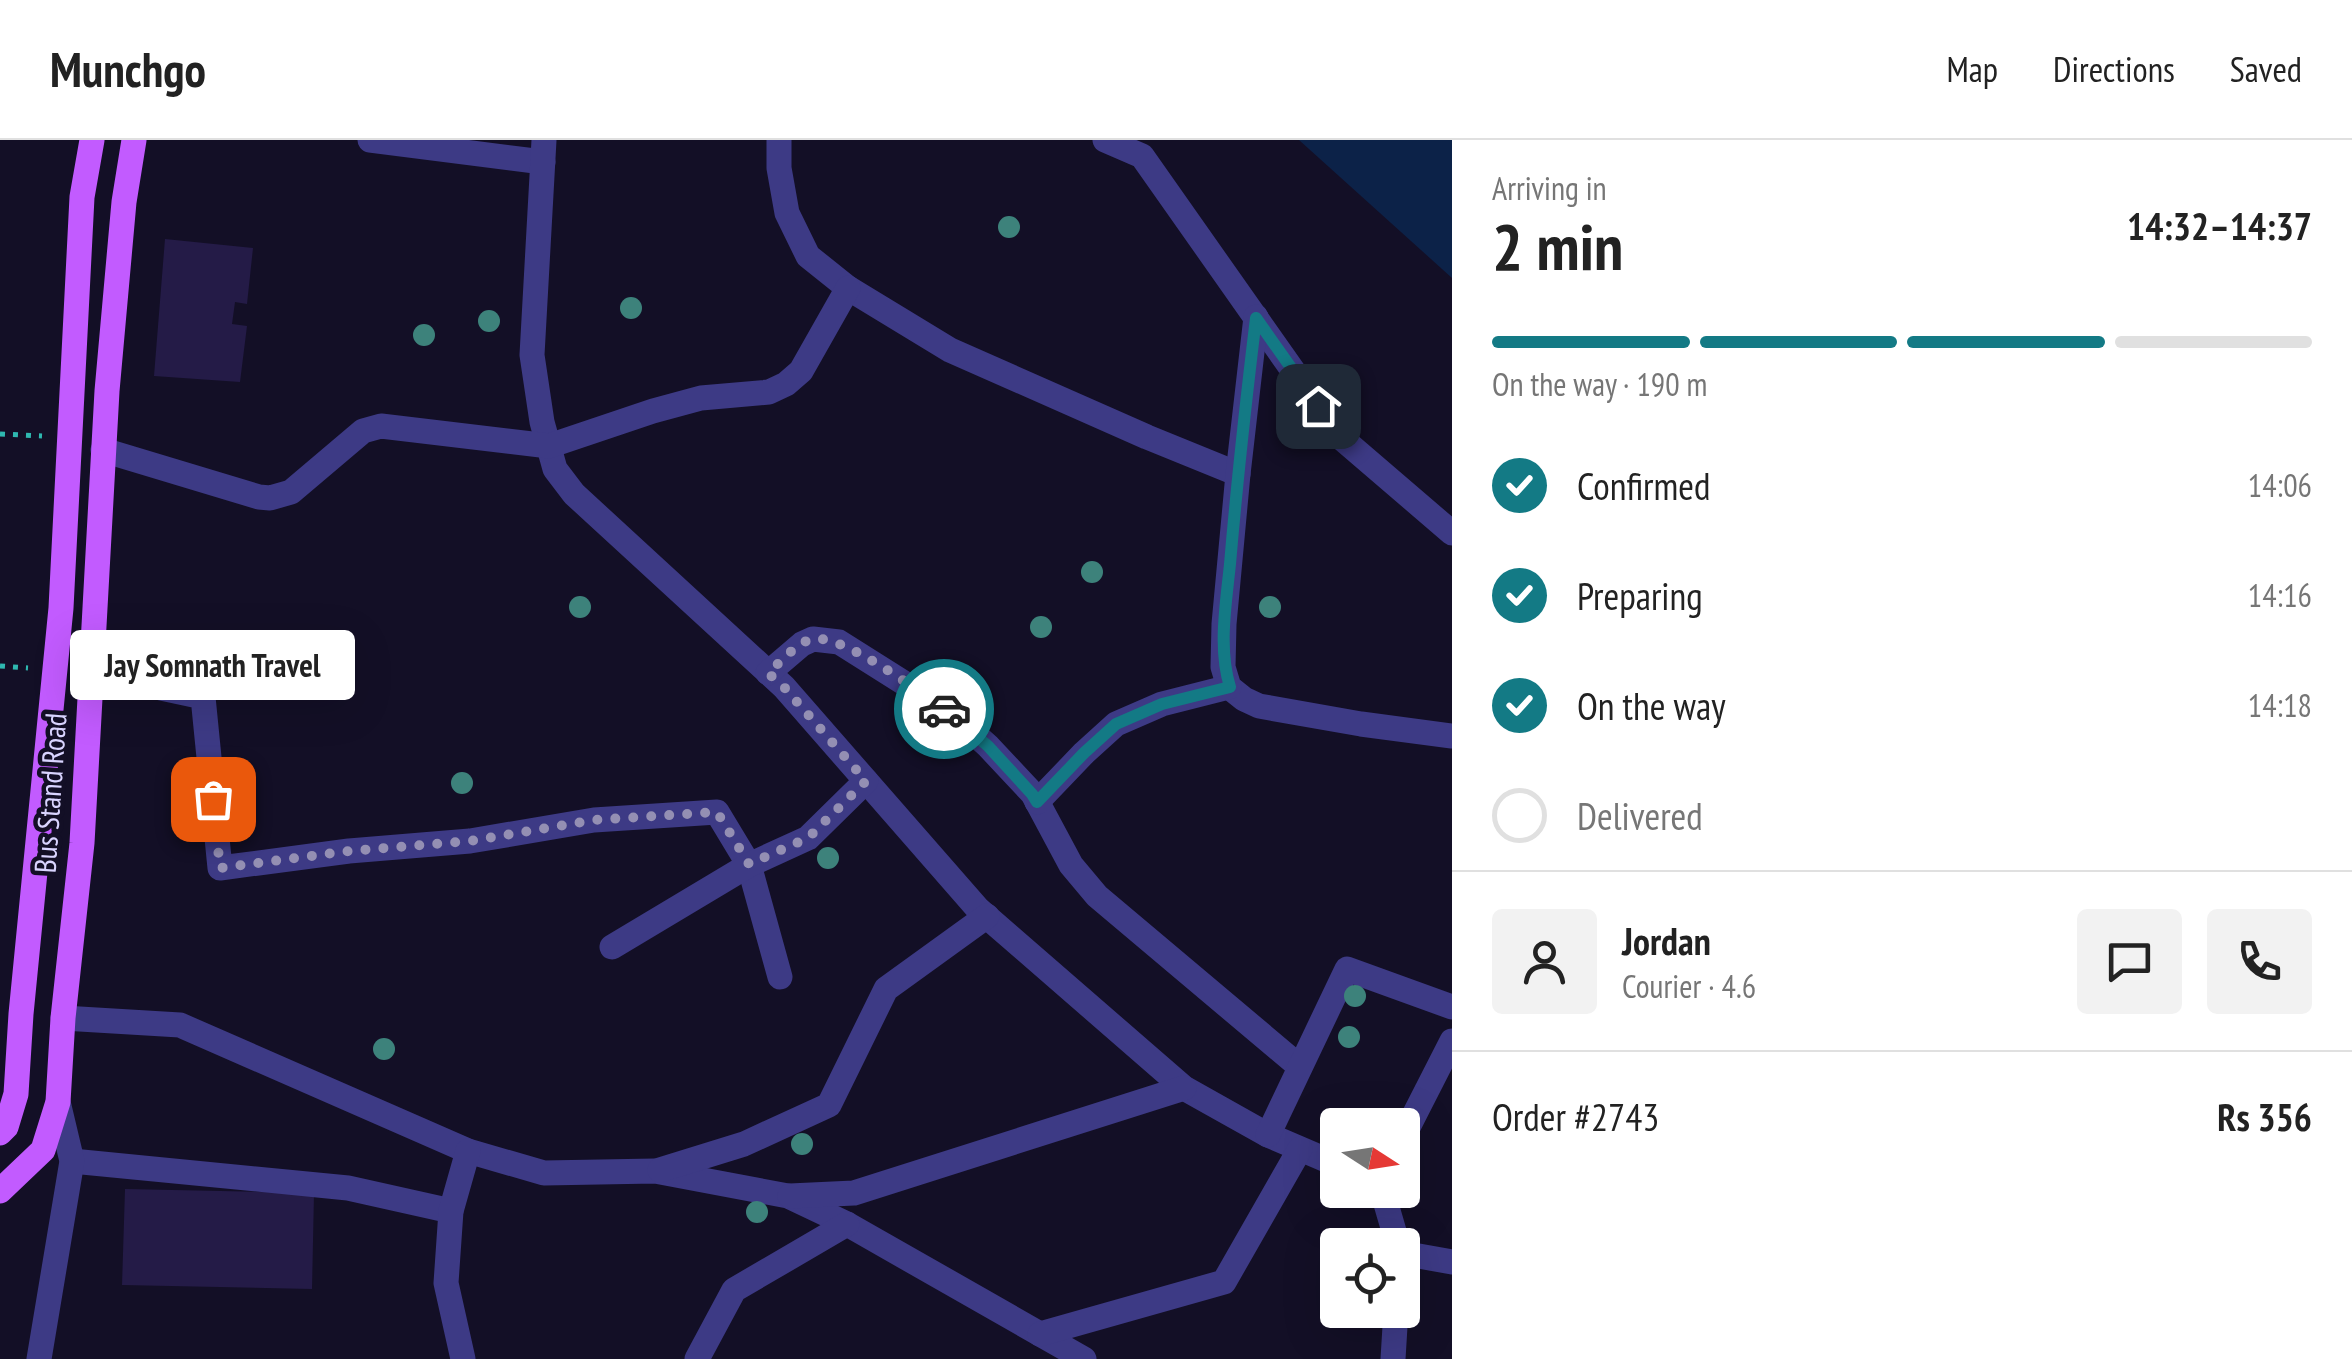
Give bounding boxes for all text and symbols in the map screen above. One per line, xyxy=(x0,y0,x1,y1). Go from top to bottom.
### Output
text: Munchgo xyxy=(50,38,206,100)
text: Map xyxy=(1947,46,1998,92)
text: Directions xyxy=(2053,46,2175,92)
text: Saved xyxy=(2230,46,2302,92)
text: Arriving in xyxy=(1492,167,1607,209)
text: 14:32–14:37 xyxy=(2127,201,2312,250)
text: 2 min xyxy=(1492,204,1623,288)
text: On the way · 190 m xyxy=(1492,363,1707,405)
pin xyxy=(1276,364,1361,449)
icon: home xyxy=(1291,379,1346,434)
icon: check xyxy=(1492,458,1547,513)
text: Confirmed xyxy=(1577,461,1710,510)
text: 14:06 xyxy=(2248,464,2312,506)
icon: check xyxy=(1492,568,1547,623)
text: Preparing xyxy=(1577,571,1703,620)
text: 14:16 xyxy=(2248,574,2312,616)
callout: Jay Somnath Travel xyxy=(70,629,356,699)
text: Jay Somnath Travel xyxy=(104,644,321,686)
courier xyxy=(894,659,994,759)
icon: check xyxy=(1492,678,1547,733)
text: On the way xyxy=(1577,681,1725,730)
icon: car xyxy=(917,682,972,737)
text: 14:18 xyxy=(2248,684,2312,726)
street label: Bus Stand Road xyxy=(24,712,75,874)
pin xyxy=(171,757,256,842)
icon: bag xyxy=(186,772,241,827)
text: Delivered xyxy=(1577,791,1703,840)
button: person xyxy=(1492,909,1597,1014)
button: chat xyxy=(2077,909,2182,1014)
button: phone xyxy=(2207,909,2312,1014)
text: Jordan xyxy=(1622,916,1711,965)
text: Courier · 4.6 xyxy=(1622,965,1756,1007)
text: Order #2743 xyxy=(1492,1092,1659,1141)
text: Rs 356 xyxy=(2217,1092,2312,1141)
north arrow xyxy=(1320,1108,1420,1208)
map controls xyxy=(1320,1108,1420,1328)
button: locate xyxy=(1320,1228,1420,1328)

